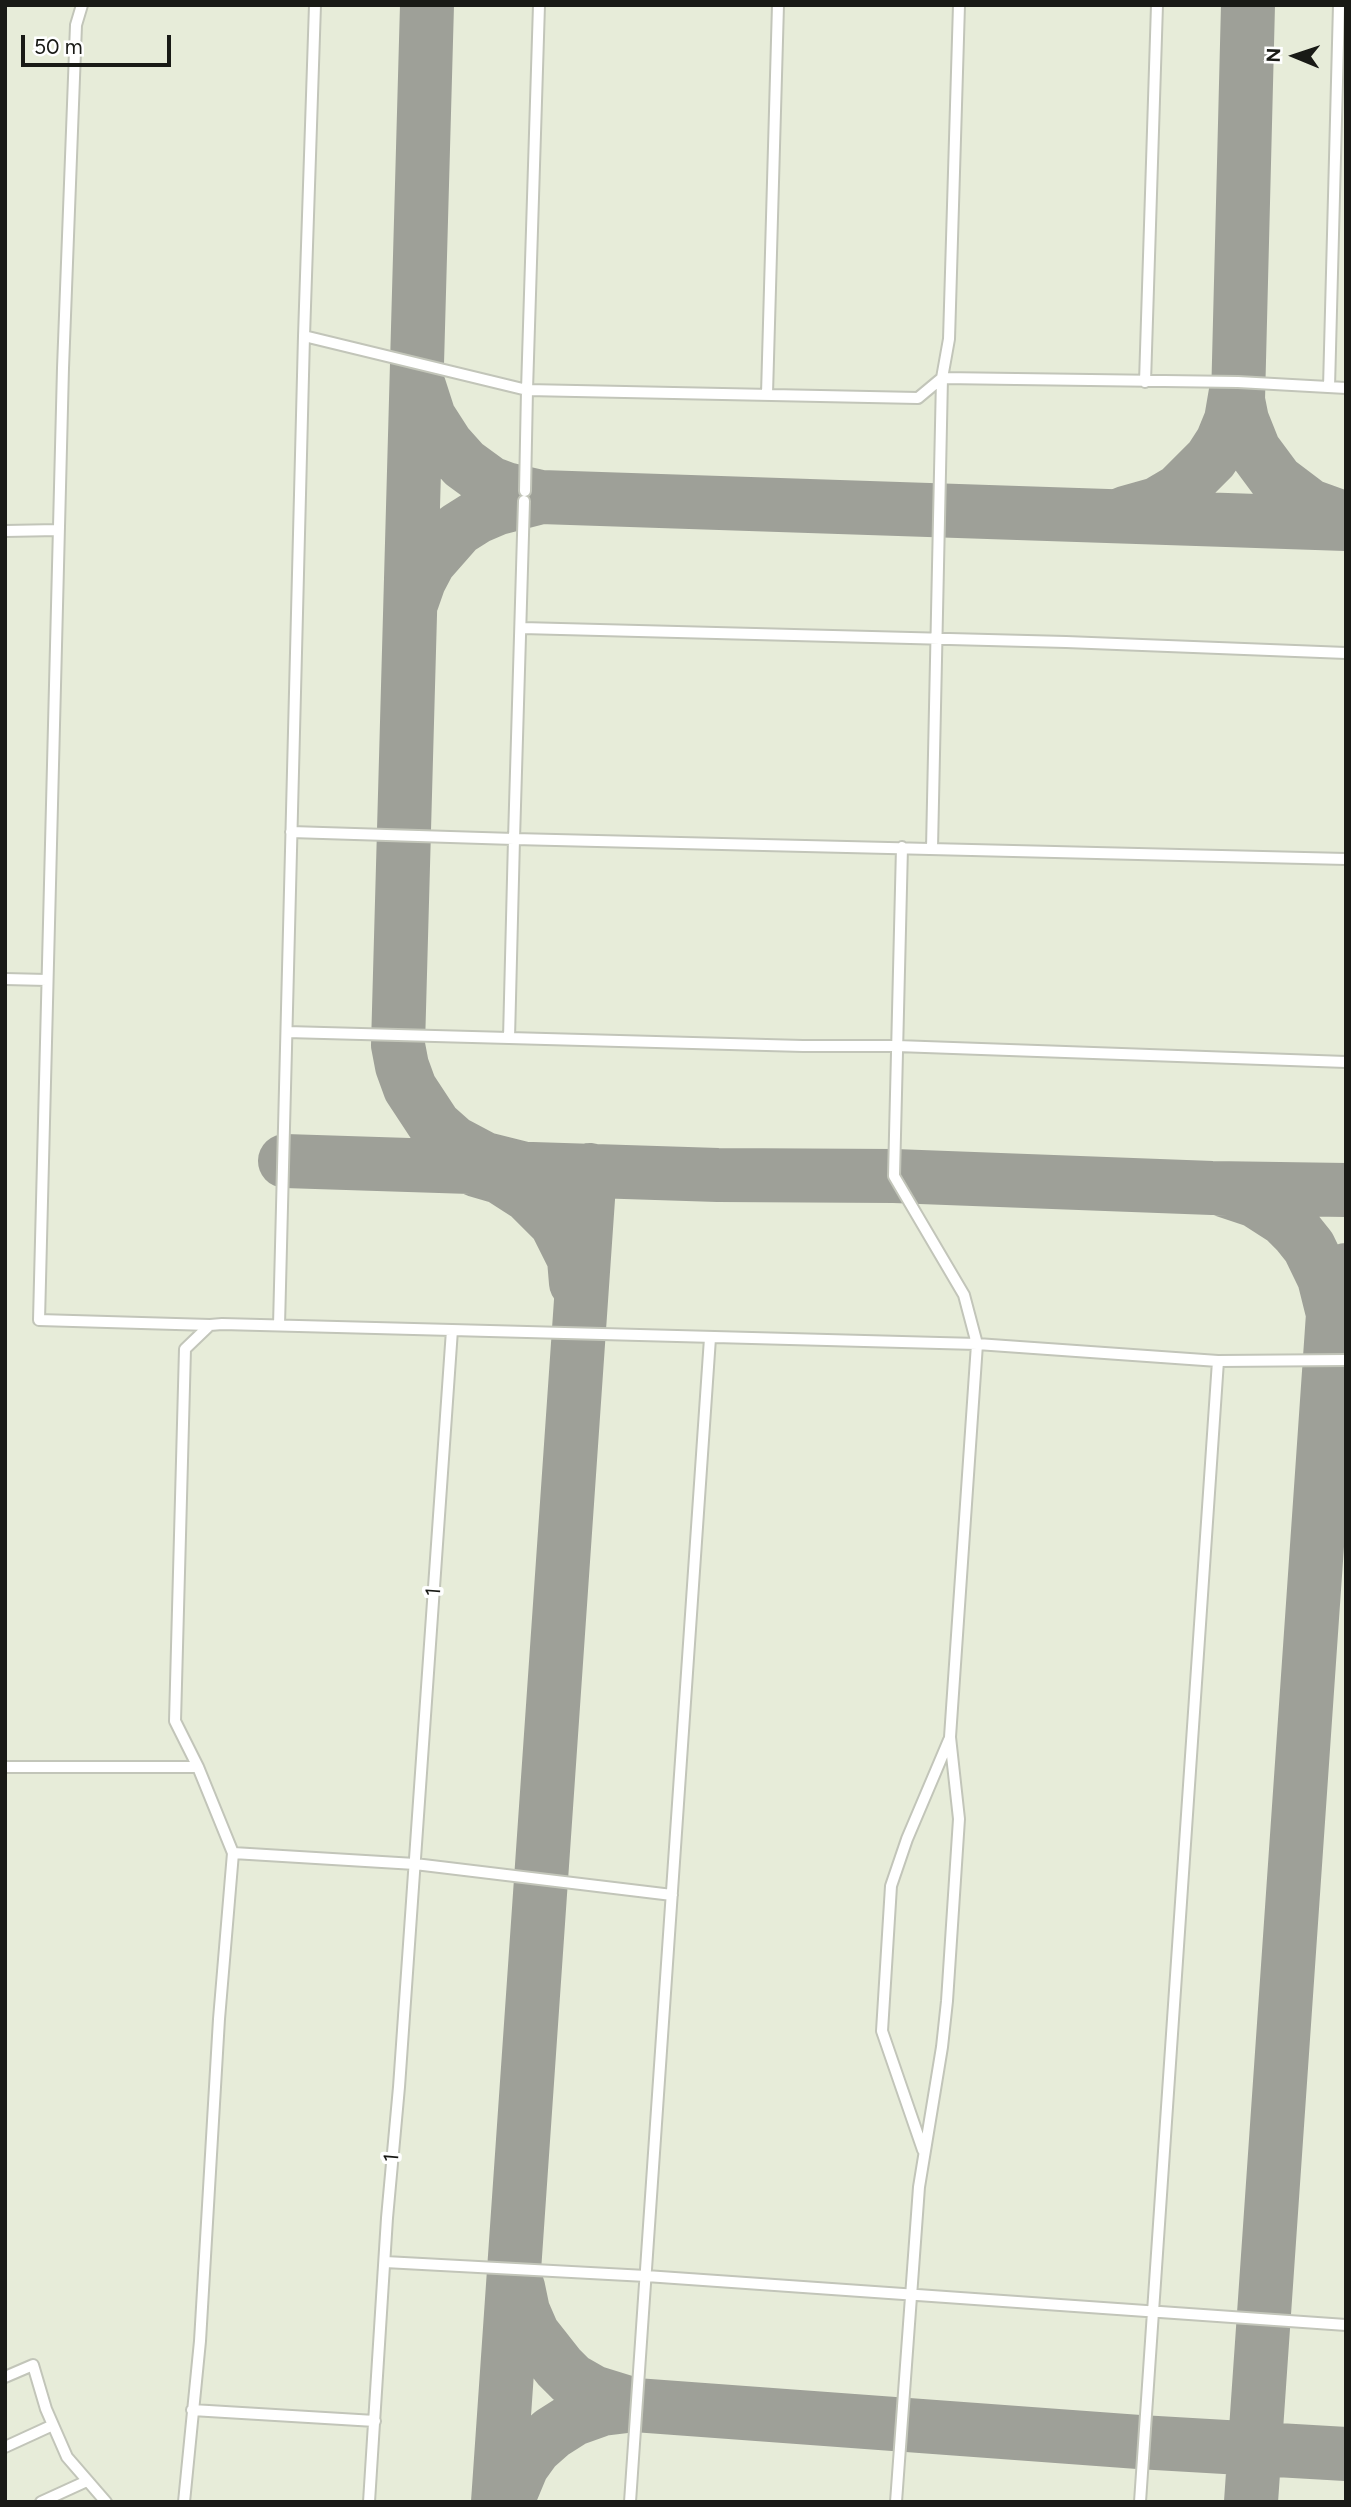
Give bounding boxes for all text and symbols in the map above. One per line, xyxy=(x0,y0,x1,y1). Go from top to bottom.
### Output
scale bar xyxy=(24,21,175,65)
north arrow xyxy=(1260,21,1330,91)
text: 50 m xyxy=(34,34,83,59)
text: N xyxy=(1262,48,1285,63)
street label: 1 xyxy=(421,1587,447,1597)
street label: 1 xyxy=(379,2153,405,2163)

